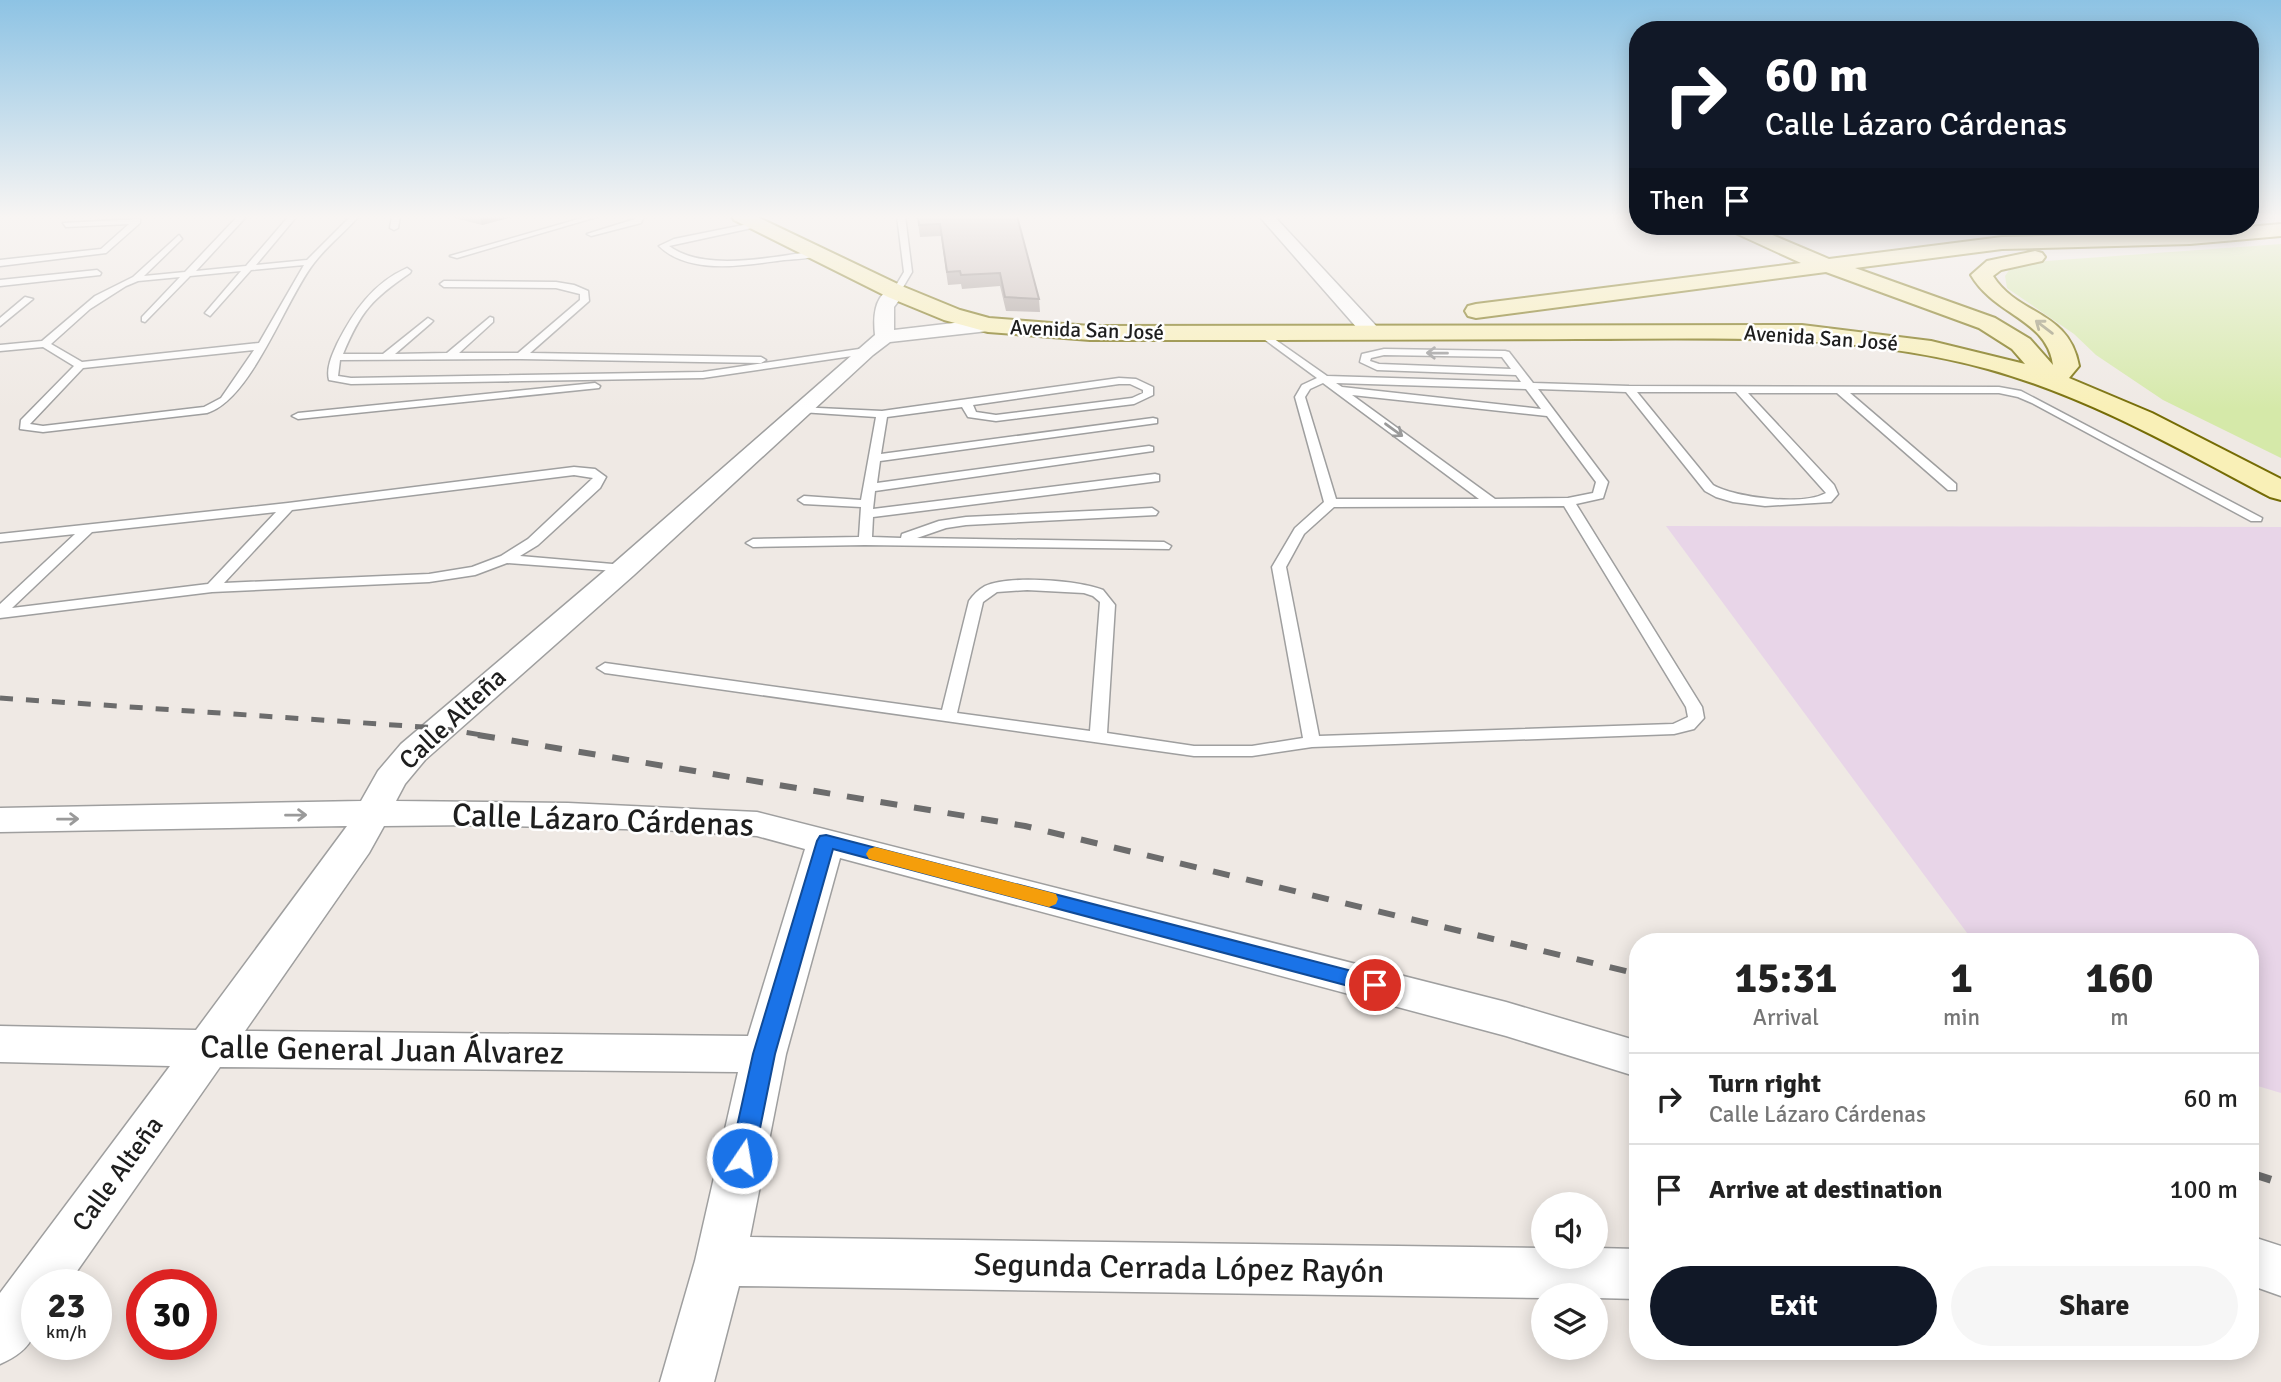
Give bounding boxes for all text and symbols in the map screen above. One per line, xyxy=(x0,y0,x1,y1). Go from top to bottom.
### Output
text: 60 m xyxy=(1765,45,1868,105)
icon: right xyxy=(1650,49,1741,140)
text: Calle Lázaro Cárdenas xyxy=(1765,105,2067,144)
icon: arrive xyxy=(1718,182,1756,220)
text: Then xyxy=(1650,185,1704,217)
street label: Avenida San José xyxy=(1009,314,1165,346)
one-way arrow xyxy=(2035,319,2054,334)
street label: Avenida San José xyxy=(1743,320,1899,356)
one-way arrow xyxy=(1426,346,1449,360)
one-way arrow xyxy=(1384,423,1403,437)
street label: Calle Alteña xyxy=(393,662,513,776)
street label: Calle Lázaro Cárdenas xyxy=(451,795,755,845)
one-way arrow xyxy=(284,808,307,822)
one-way arrow xyxy=(56,812,79,825)
text: 15:31 xyxy=(1734,953,1838,1004)
text: 1 xyxy=(1950,953,1973,1004)
text: 160 xyxy=(2085,953,2154,1004)
pin xyxy=(1345,955,1405,1015)
icon: arrive xyxy=(1356,966,1394,1004)
text: Arrival xyxy=(1753,1003,1819,1032)
text: min xyxy=(1943,1003,1980,1032)
text: m xyxy=(2110,1003,2129,1032)
street label: Calle General Juan Álvarez xyxy=(200,1027,564,1073)
text: Turn right xyxy=(1709,1068,1821,1100)
icon: right xyxy=(1650,1080,1688,1118)
text: 60 m xyxy=(2183,1083,2238,1115)
text: Calle Lázaro Cárdenas xyxy=(1709,1100,1926,1129)
street label: Calle Alteña xyxy=(66,1110,170,1238)
position arrow xyxy=(705,1121,779,1195)
icon: arrive xyxy=(1650,1171,1688,1209)
text: Arrive at destination xyxy=(1709,1174,1942,1206)
text: 100 m xyxy=(2169,1174,2238,1206)
map controls xyxy=(1531,1192,1608,1360)
button: sound xyxy=(1531,1192,1608,1269)
street label: Segunda Cerrada López Rayón xyxy=(973,1245,1385,1291)
button: Exit xyxy=(1650,1266,1937,1346)
button: Share xyxy=(1951,1266,2238,1346)
speed limit sign: 30 xyxy=(126,1269,217,1360)
button: layers xyxy=(1531,1283,1608,1360)
text: 23 xyxy=(48,1284,85,1327)
text: km/h xyxy=(46,1321,87,1343)

